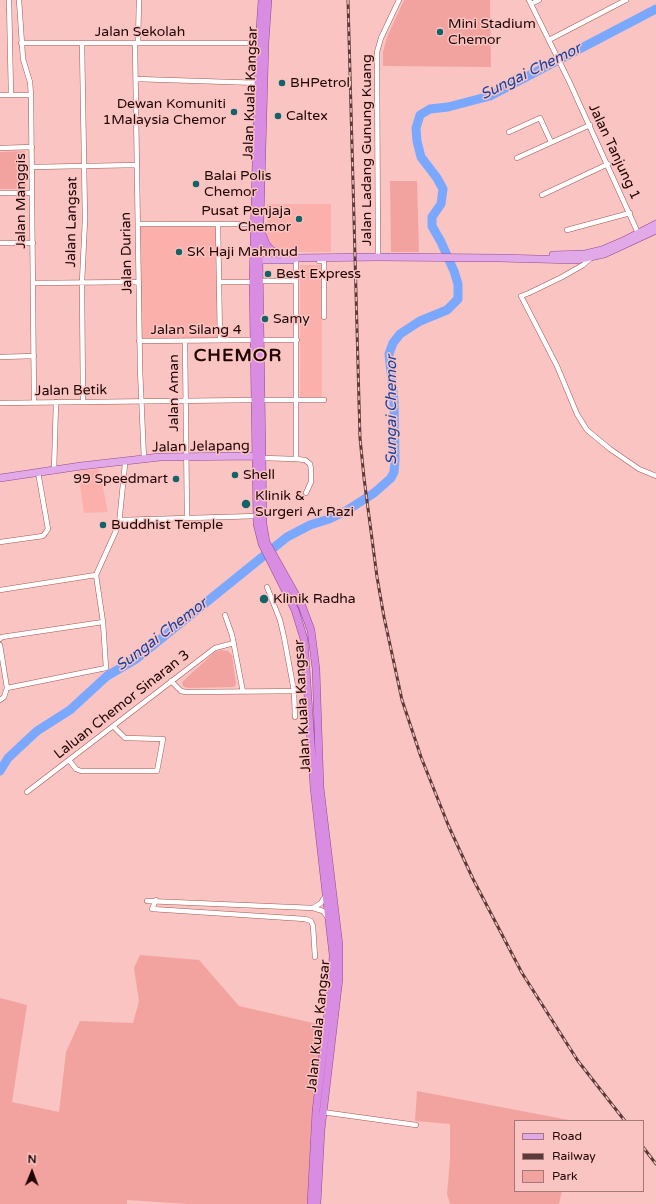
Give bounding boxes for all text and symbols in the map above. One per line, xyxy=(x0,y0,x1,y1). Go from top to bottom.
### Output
place label: Mini Stadium Chemor xyxy=(448,16,536,48)
street label: Jalan Sekolah xyxy=(95,24,185,40)
street label: Jalan Kuala Kangsar xyxy=(240,26,262,160)
marker: Mini Stadium Chemor xyxy=(435,27,445,37)
water label: Sungai Chemor xyxy=(478,40,584,104)
street label: Jalan Ladang Gunung Kuang xyxy=(359,54,375,246)
place label: BHPetrol xyxy=(290,75,350,91)
marker: BHPetrol xyxy=(277,78,287,88)
place label: Dewan Komuniti 1Malaysia Chemor xyxy=(102,96,226,128)
street label: Jalan Tanjung 1 xyxy=(584,102,644,202)
marker: Dewan Komuniti 1Malaysia Chemor xyxy=(229,107,239,117)
place label: Caltex xyxy=(286,108,328,124)
marker: Caltex xyxy=(273,111,283,121)
street label: Jalan Manggis xyxy=(13,153,29,249)
place label: Balai Polis Chemor xyxy=(204,168,271,200)
street label: Jalan Langsat xyxy=(63,176,81,268)
marker: Balai Polis Chemor xyxy=(191,179,201,189)
place label: Pusat Penjaja Chemor xyxy=(201,203,291,236)
street label: Jalan Durian xyxy=(118,212,136,294)
marker: Pusat Penjaja Chemor xyxy=(294,214,304,224)
place label: SK Haji Mahmud xyxy=(187,244,298,260)
marker: SK Haji Mahmud xyxy=(174,247,184,257)
place label: Best Express xyxy=(276,266,361,282)
marker: Best Express xyxy=(263,269,273,279)
place label: Samy xyxy=(273,311,310,327)
marker: Samy xyxy=(260,314,270,324)
street label: Jalan Silang 4 xyxy=(150,322,242,338)
district label: CHEMOR xyxy=(194,345,282,367)
street label: Jalan Aman xyxy=(166,354,182,432)
water label: Sungai Chemor xyxy=(383,355,401,465)
street label: Jalan Betik xyxy=(35,382,107,400)
street label: Jalan Jelapang xyxy=(152,438,250,456)
place label: Shell xyxy=(243,467,275,483)
marker: Shell xyxy=(230,470,240,480)
place label: 99 Speedmart xyxy=(73,471,168,487)
marker: 99 Speedmart xyxy=(171,474,181,484)
place label: Klinik & Surgeri Ar Razi xyxy=(255,488,354,520)
marker: Klinik & Surgeri Ar Razi xyxy=(240,498,252,510)
place label: Buddhist Temple xyxy=(111,517,223,533)
marker: Buddhist Temple xyxy=(98,520,108,530)
place label: Klinik Radha xyxy=(273,591,356,607)
marker: Klinik Radha xyxy=(258,593,270,605)
water label: Sungai Chemor xyxy=(113,595,211,675)
street label: Jalan Kuala Kangsar xyxy=(291,639,315,773)
street label: Laluan Chemor Sinaran 3 xyxy=(51,647,193,763)
street label: Jalan Kuala Kangsar xyxy=(304,959,334,1093)
legend xyxy=(514,1120,644,1192)
text: Road xyxy=(552,1129,582,1143)
text: Railway xyxy=(552,1149,596,1163)
north arrow xyxy=(12,1152,52,1192)
text: N xyxy=(28,1153,37,1166)
text: Park xyxy=(552,1169,578,1183)

